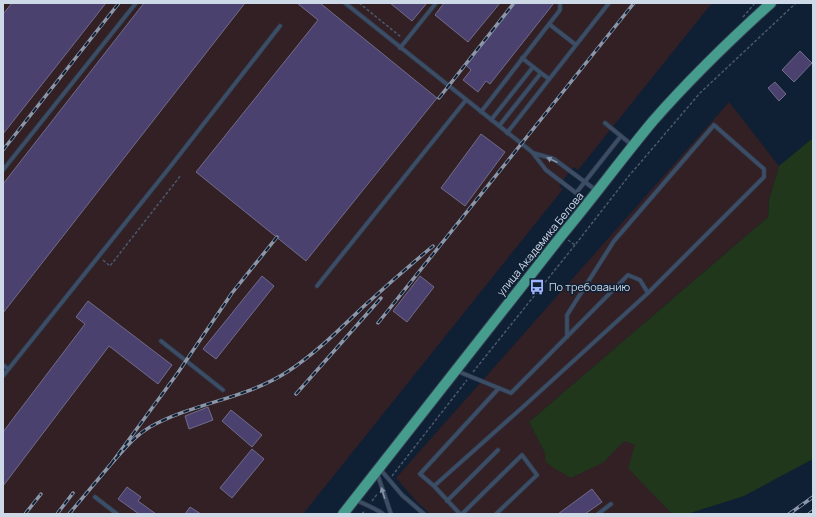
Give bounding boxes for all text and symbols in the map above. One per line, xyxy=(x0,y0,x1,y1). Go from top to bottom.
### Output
one-way arrow xyxy=(546,156,558,163)
street label: улица Академика Белова xyxy=(493,188,586,299)
bus stop icon: По требованию xyxy=(528,278,546,296)
place label: По требованию xyxy=(549,279,631,294)
one-way arrow xyxy=(380,486,386,498)

